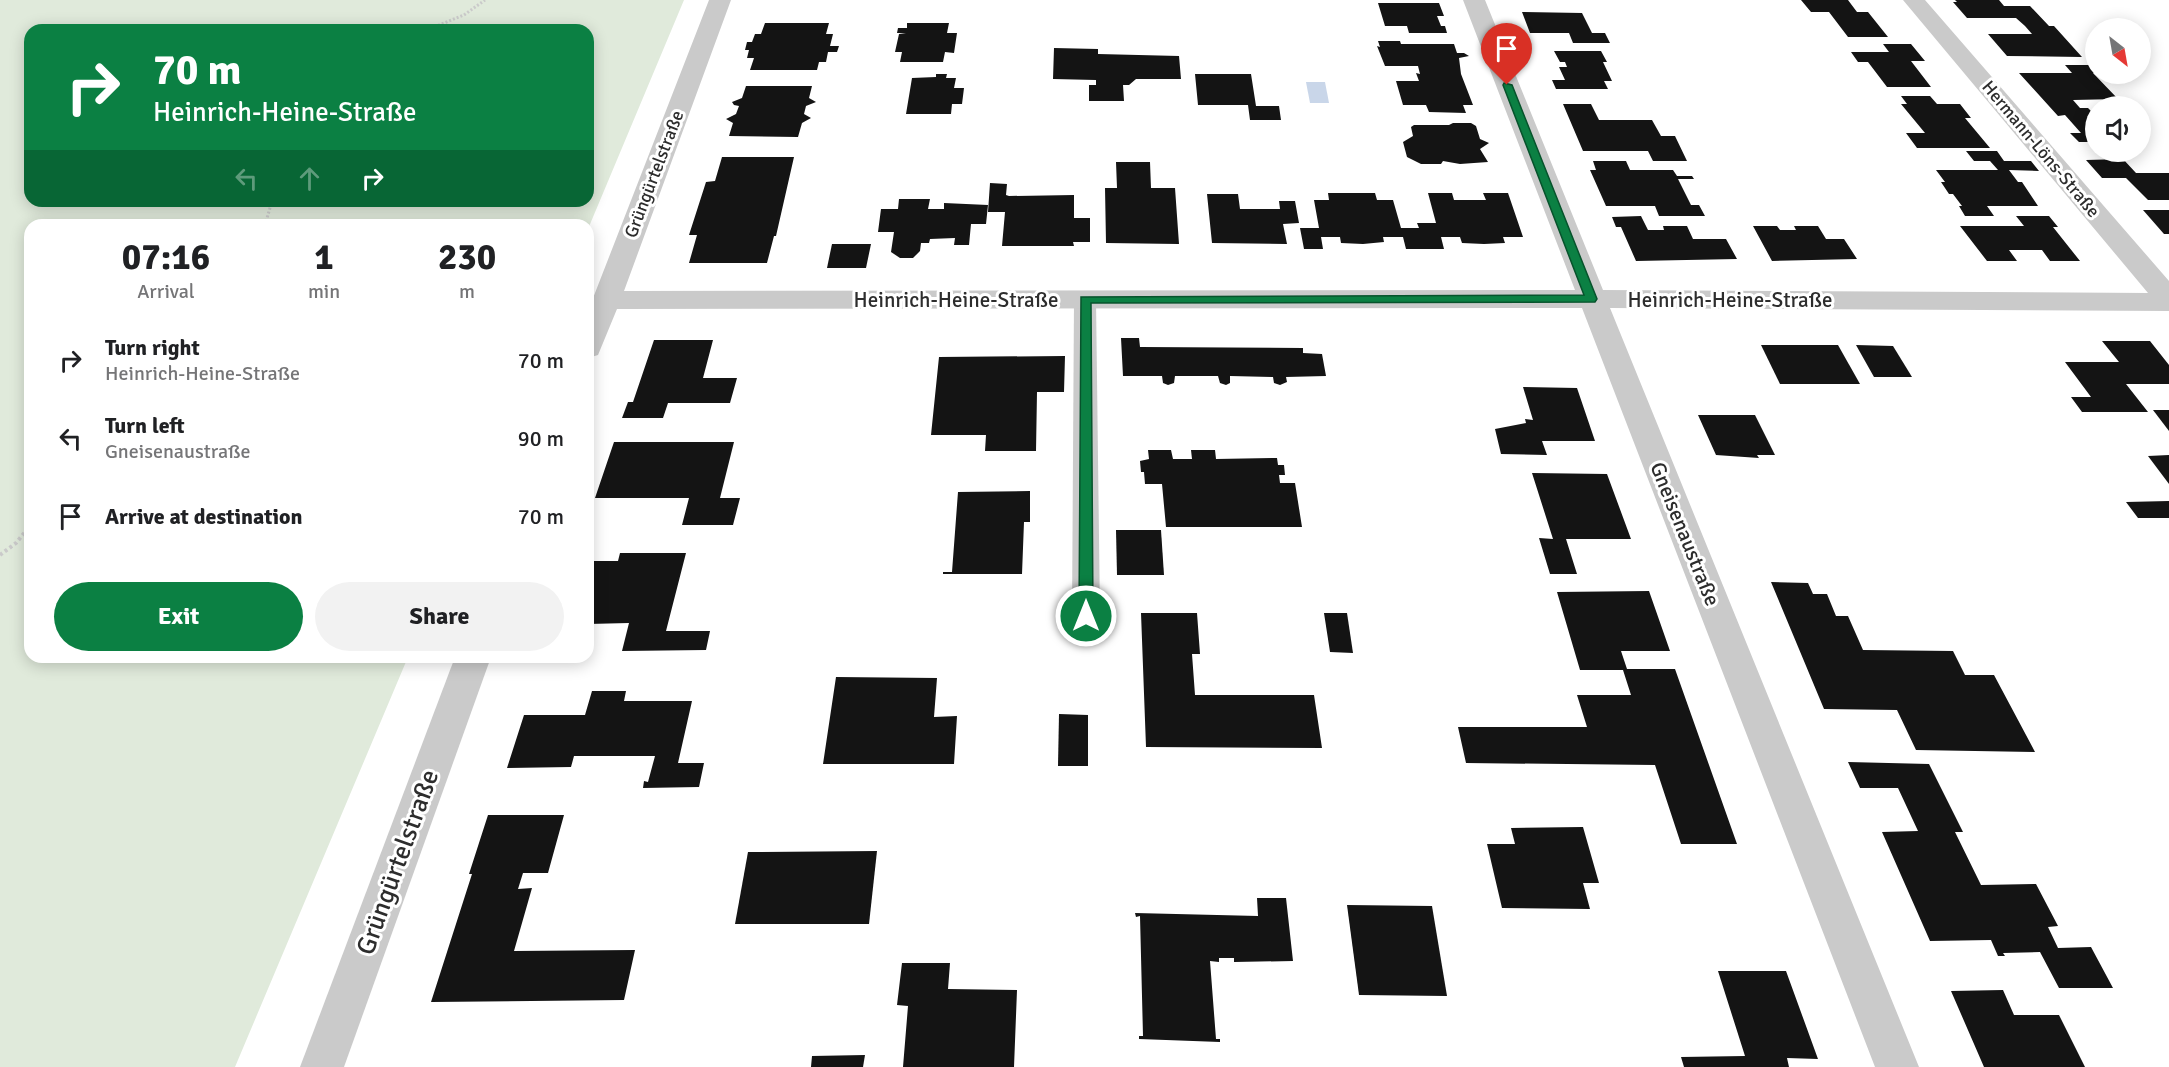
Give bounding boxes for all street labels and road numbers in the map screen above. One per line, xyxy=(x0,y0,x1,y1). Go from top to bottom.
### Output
street label: Hermann-Löns-Straße xyxy=(1977,76,2105,222)
street label: Grüngürtelstraße xyxy=(620,107,688,241)
street label: Heinrich-Heine-Straße xyxy=(854,287,1058,313)
street label: Heinrich-Heine-Straße xyxy=(1628,287,1832,313)
street label: Gneisenaustraße xyxy=(1644,458,1726,610)
street label: Grüngürtelstraße xyxy=(350,765,446,959)

